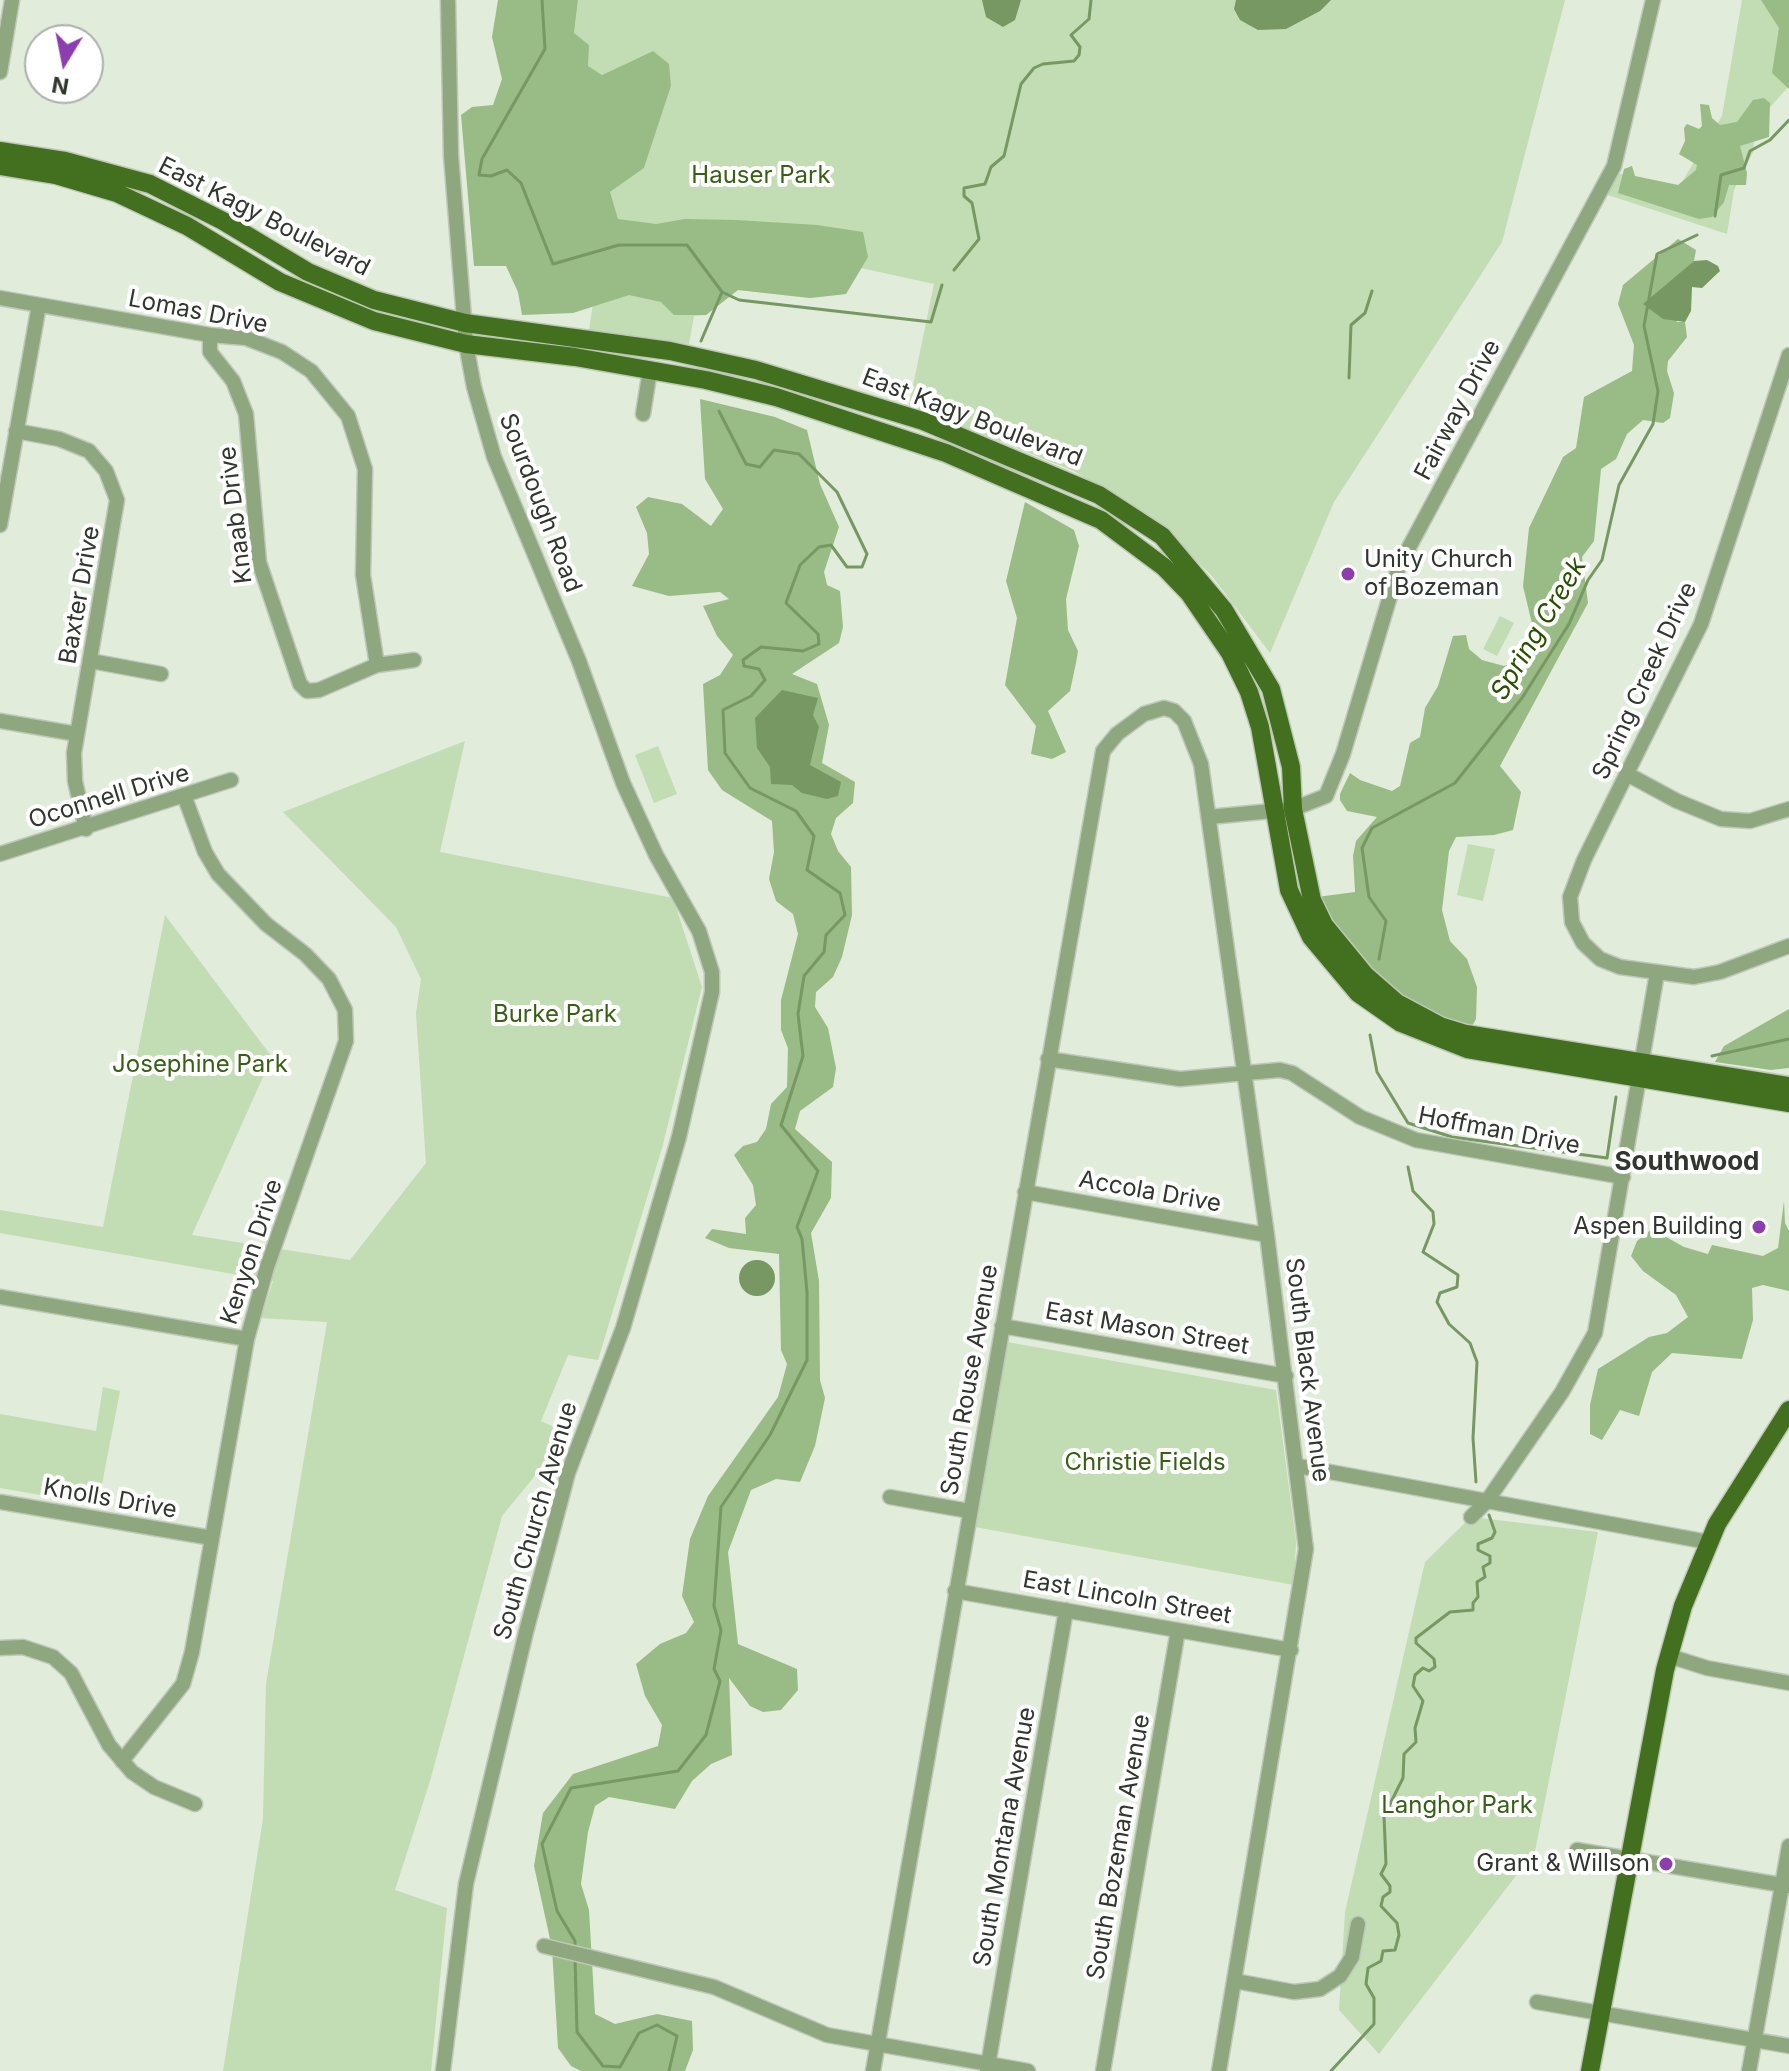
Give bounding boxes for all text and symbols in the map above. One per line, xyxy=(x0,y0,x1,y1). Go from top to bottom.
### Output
north arrow xyxy=(24,24,104,104)
text: N xyxy=(50,71,71,100)
street label: East Kagy Boulevard xyxy=(153,151,375,283)
park label: Hauser Park xyxy=(691,162,831,190)
street label: Lomas Drive xyxy=(126,284,270,340)
street label: Fairway Drive xyxy=(1409,335,1507,485)
street label: East Kagy Boulevard xyxy=(858,363,1086,473)
street label: Sourdough Road xyxy=(493,409,587,597)
street label: Knaab Drive xyxy=(213,445,259,585)
street label: Baxter Drive xyxy=(54,524,106,666)
place label: Unity Church of Bozeman xyxy=(1364,546,1513,602)
water label: Spring Creek xyxy=(1484,552,1594,706)
marker: Unity Church of Bozeman xyxy=(1339,565,1357,583)
street label: Spring Creek Drive xyxy=(1587,578,1703,784)
street label: Oconnell Drive xyxy=(25,759,193,835)
park label: Burke Park xyxy=(493,1001,617,1029)
park label: Josephine Park xyxy=(112,1051,288,1079)
street label: Hoffman Drive xyxy=(1416,1101,1582,1161)
district label: Southwood xyxy=(1615,1146,1759,1178)
street label: Accola Drive xyxy=(1077,1165,1223,1219)
street label: Kenyon Drive xyxy=(215,1176,289,1328)
place label: Aspen Building xyxy=(1573,1213,1743,1241)
marker: Aspen Building xyxy=(1750,1218,1768,1236)
street label: South Black Avenue xyxy=(1279,1256,1335,1484)
street label: South Rouse Avenue xyxy=(935,1262,1005,1498)
street label: East Mason Street xyxy=(1043,1297,1251,1361)
street label: South Church Avenue xyxy=(488,1399,584,1643)
park label: Christie Fields xyxy=(1064,1449,1226,1477)
street label: Knolls Drive xyxy=(41,1473,179,1525)
street label: East Lincoln Street xyxy=(1020,1565,1234,1631)
street label: South Montana Avenue xyxy=(968,1705,1042,1969)
street label: South Bozeman Avenue xyxy=(1081,1712,1157,1982)
park label: Langhor Park xyxy=(1381,1792,1533,1820)
place label: Grant & Willson xyxy=(1476,1850,1650,1878)
marker: Grant & Willson xyxy=(1657,1855,1675,1873)

